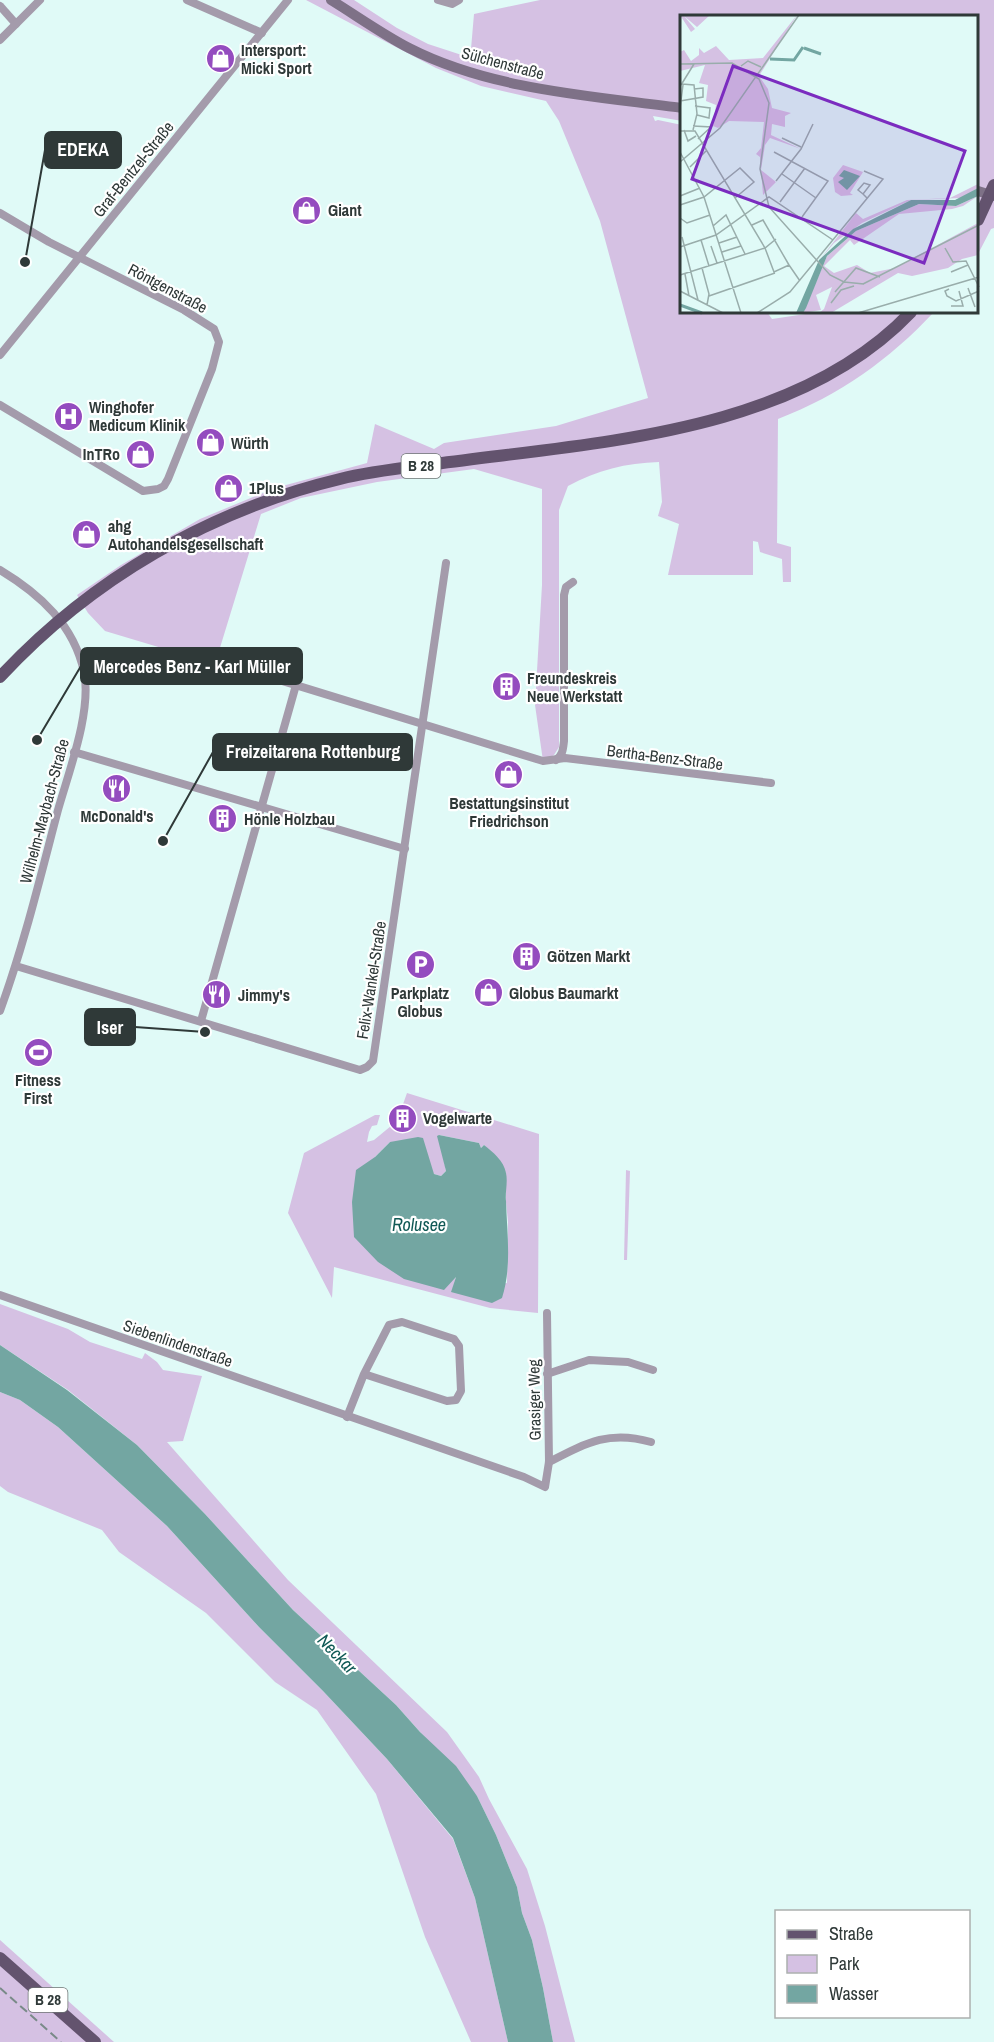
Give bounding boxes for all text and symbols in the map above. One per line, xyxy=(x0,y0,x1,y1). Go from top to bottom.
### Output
inset map xyxy=(680,15,979,314)
place label: Intersport: Micki Sport xyxy=(241,39,312,79)
street label: Sülchenstraße xyxy=(459,41,547,85)
shop icon: Intersport: Micki Sport xyxy=(204,43,236,75)
street label: Graf-Bentzel-Straße xyxy=(88,116,178,222)
callout: EDEKA xyxy=(45,132,121,168)
text: EDEKA xyxy=(57,137,109,162)
shop icon: Giant xyxy=(291,194,323,226)
place label: Giant xyxy=(328,199,362,221)
street label: Röntgenstraße xyxy=(125,258,211,318)
place label: Winghofer Medicum Klinik xyxy=(89,396,186,436)
hospital icon: Winghofer Medicum Klinik xyxy=(52,400,84,432)
shop icon: Würth xyxy=(194,427,226,459)
place label: Würth xyxy=(231,432,269,454)
shop icon: InTRo xyxy=(125,438,157,470)
place label: InTRo xyxy=(83,443,120,465)
road number: B 28 xyxy=(402,454,440,478)
shop icon: 1Plus xyxy=(212,472,244,504)
place label: 1Plus xyxy=(249,477,284,499)
place label: ahg Autohandelsgesellschaft xyxy=(108,515,264,555)
shop icon: ahg Autohandelsgesellschaft xyxy=(71,519,103,551)
callout: Mercedes Benz - Karl Müller xyxy=(81,648,302,684)
text: Mercedes Benz - Karl Müller xyxy=(94,654,291,679)
place label: Freundeskreis Neue Werkstatt xyxy=(527,667,623,707)
building icon: Freundeskreis Neue Werkstatt xyxy=(490,671,522,703)
callout: Freizeitarena Rottenburg xyxy=(213,734,412,770)
street label: Wilhelm-Maybach-Straße xyxy=(14,736,74,886)
text: Freizeitarena Rottenburg xyxy=(226,739,400,764)
street label: Bertha-Benz-Straße xyxy=(606,739,724,775)
shop icon: Bestattungsinstitut Friedrichson xyxy=(493,759,525,791)
restaurant icon: McDonald's xyxy=(101,772,133,804)
place label: Bestattungsinstitut Friedrichson xyxy=(449,792,569,832)
building icon: Hönle Holzbau xyxy=(207,803,239,835)
place label: McDonald's xyxy=(80,805,154,827)
place label: Hönle Holzbau xyxy=(244,808,335,830)
street label: Felix-Wankel-Straße xyxy=(351,919,391,1041)
building icon: Götzen Markt xyxy=(510,940,542,972)
place label: Götzen Markt xyxy=(547,945,631,967)
parking icon: Parkplatz Globus xyxy=(404,949,436,981)
shop icon: Globus Baumarkt xyxy=(472,977,504,1009)
restaurant icon: Jimmy's xyxy=(201,979,233,1011)
place label: Parkplatz Globus xyxy=(391,982,450,1022)
place label: Globus Baumarkt xyxy=(509,982,619,1004)
place label: Jimmy's xyxy=(238,984,290,1006)
callout: Iser xyxy=(85,1009,135,1045)
text: Iser xyxy=(97,1015,123,1040)
sports icon: Fitness First xyxy=(22,1036,54,1068)
place label: Fitness First xyxy=(15,1069,61,1109)
building icon: Vogelwarte xyxy=(386,1102,418,1134)
place label: Vogelwarte xyxy=(423,1107,492,1129)
water label: Rolusee xyxy=(392,1212,446,1237)
street label: Siebenlindenstraße xyxy=(120,1314,236,1372)
street label: Grasiger Weg xyxy=(522,1358,546,1441)
water label: Neckar xyxy=(312,1628,363,1680)
legend xyxy=(775,1910,970,2018)
text: Straße xyxy=(829,1921,873,1946)
text: Park xyxy=(829,1951,860,1976)
text: Wasser xyxy=(829,1981,879,2006)
road number: B 28 xyxy=(28,1988,68,2012)

